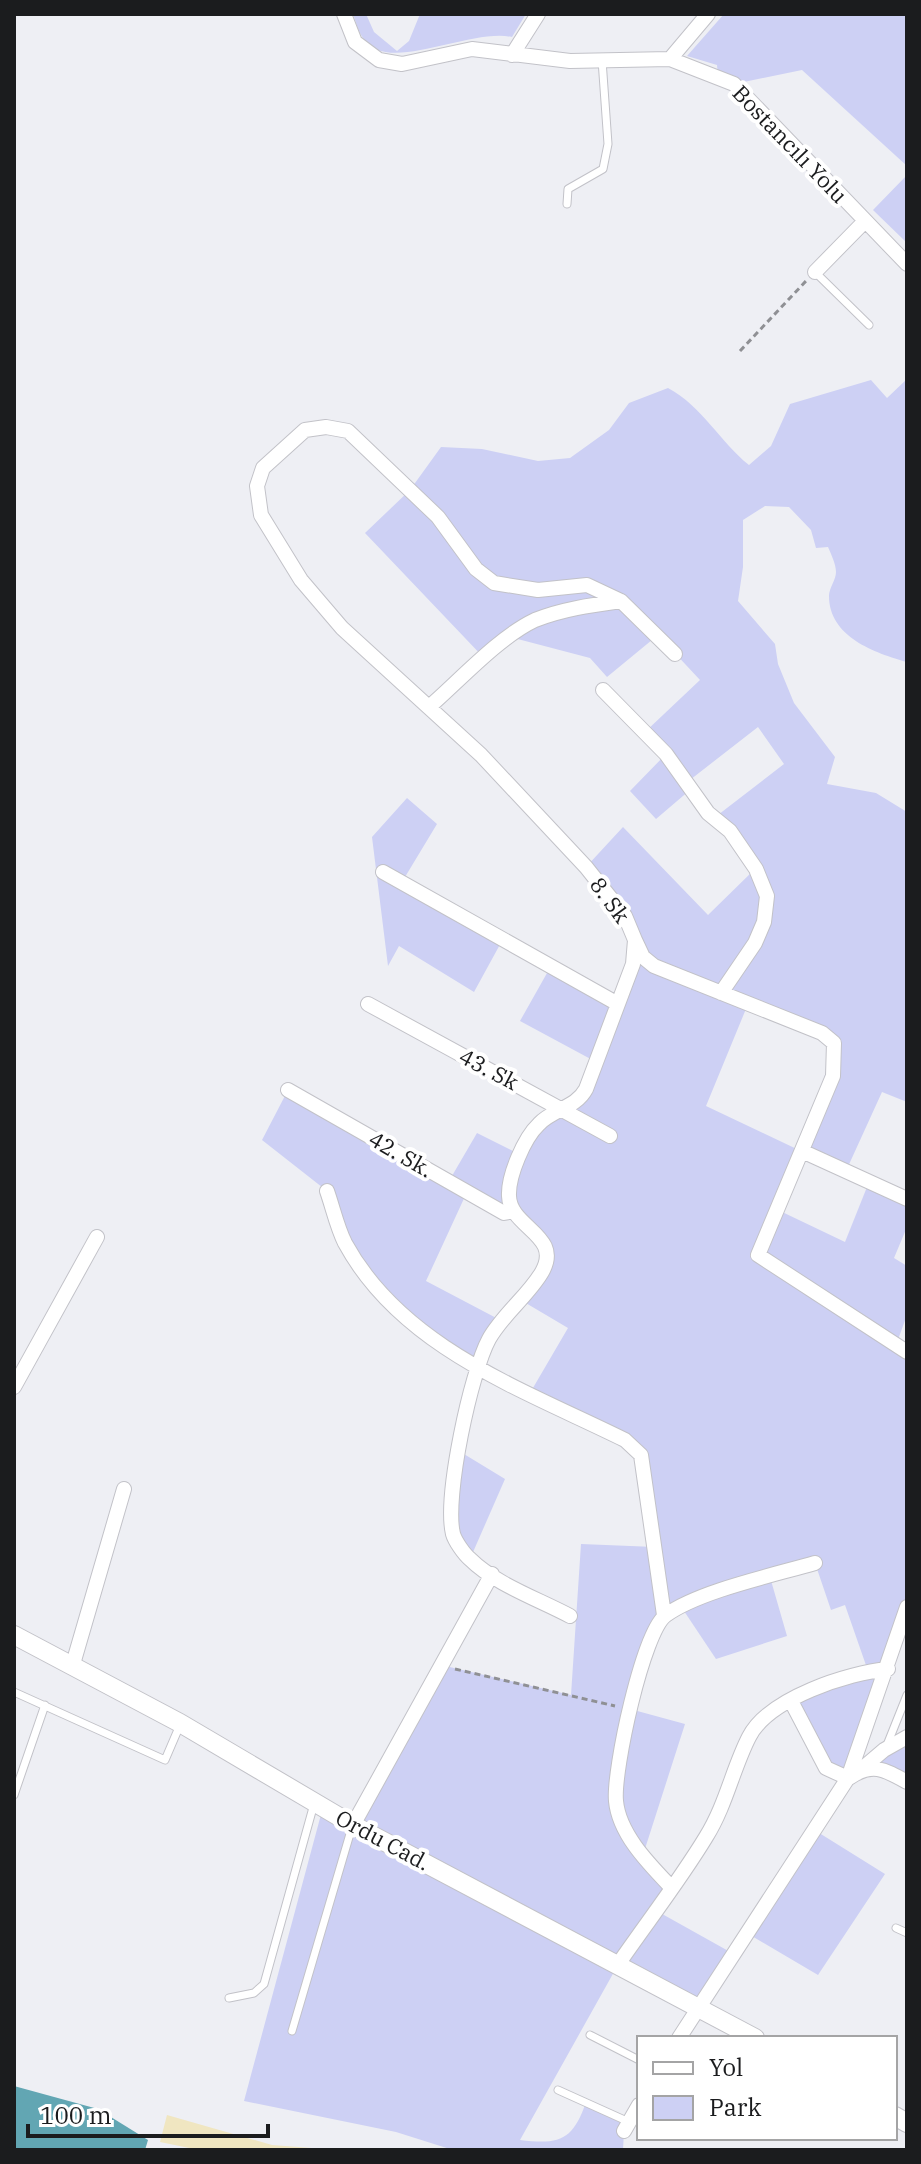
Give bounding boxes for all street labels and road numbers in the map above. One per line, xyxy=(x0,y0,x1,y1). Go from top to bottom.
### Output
street label: Bostancılı Yolu xyxy=(727,78,854,209)
street label: 8. Sk xyxy=(584,871,637,929)
street label: 43. Sk xyxy=(455,1041,524,1096)
street label: 42. Sk. xyxy=(364,1124,439,1184)
street label: Ordu Cad. xyxy=(331,1803,436,1877)

